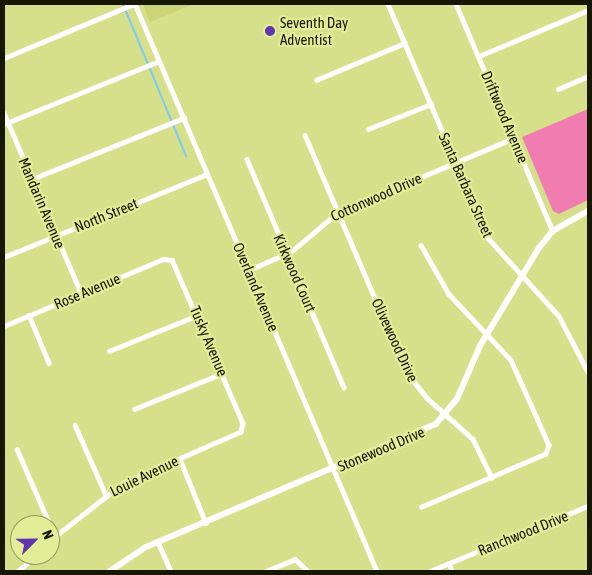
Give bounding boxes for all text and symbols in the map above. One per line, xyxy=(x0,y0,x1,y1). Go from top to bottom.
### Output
place label: Seventh Day Adventist xyxy=(280,13,348,48)
marker: Seventh Day Adventist xyxy=(264,25,276,37)
street label: Driftwood Avenue xyxy=(478,68,532,166)
street label: Santa Barbara Street xyxy=(435,130,497,240)
street label: Mandarin Avenue xyxy=(15,155,69,251)
street label: Cottonwood Drive xyxy=(328,169,424,225)
street label: North Street xyxy=(72,194,140,236)
street label: Kirkwood Court xyxy=(270,231,320,315)
street label: Overland Avenue xyxy=(229,240,283,334)
street label: Rose Avenue xyxy=(51,269,123,313)
street label: Olivewood Drive xyxy=(368,295,422,385)
street label: Tusky Avenue xyxy=(186,303,232,379)
street label: Stonewood Drive xyxy=(335,423,427,475)
street label: Louie Avenue xyxy=(107,452,181,500)
street label: Ranchwood Drive xyxy=(475,507,571,559)
north arrow xyxy=(10,515,60,565)
text: N xyxy=(39,528,57,541)

